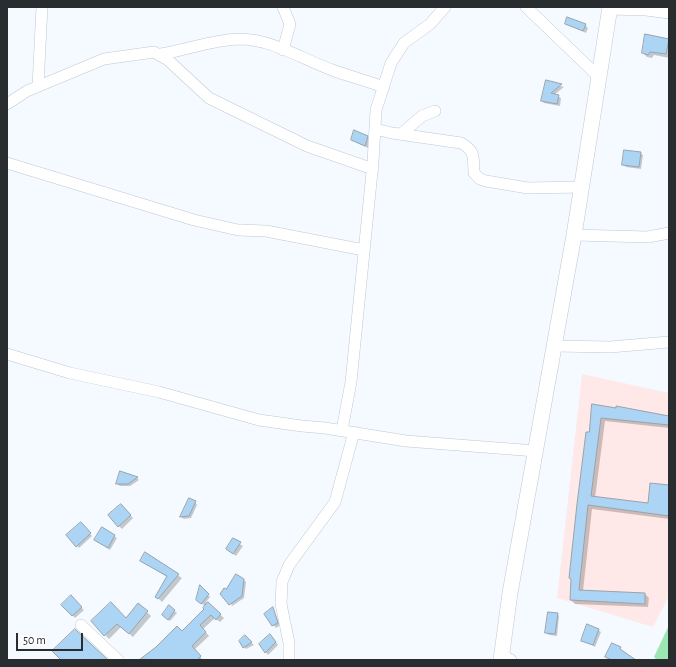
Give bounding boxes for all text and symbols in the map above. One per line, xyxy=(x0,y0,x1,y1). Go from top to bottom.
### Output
scale bar xyxy=(18,625,85,651)
text: 50 m xyxy=(23,634,46,646)

